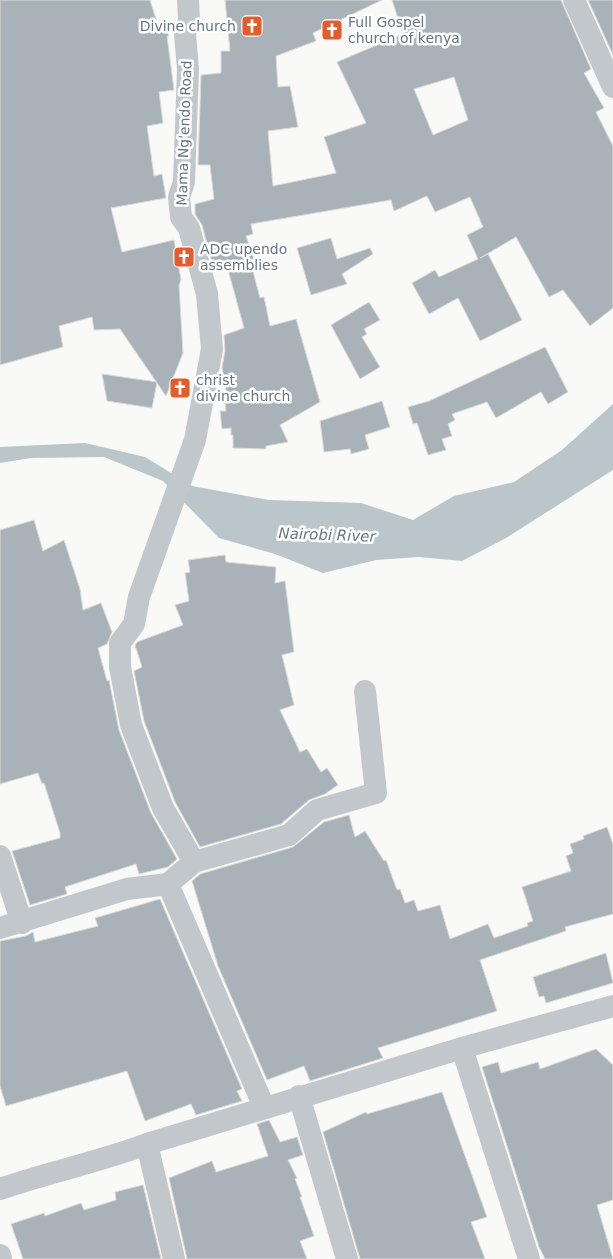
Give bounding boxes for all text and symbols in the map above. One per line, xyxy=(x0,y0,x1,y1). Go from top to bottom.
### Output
church icon: Divine church xyxy=(240,14,264,38)
place label: Full Gospel church of kenya xyxy=(348,14,460,46)
place label: Divine church xyxy=(140,18,236,34)
church icon: Full Gospel church of kenya xyxy=(320,18,344,42)
street label: Mama Ng'endo Road xyxy=(173,60,195,206)
place label: ADC upendo assemblies xyxy=(200,241,287,273)
church icon: ADC upendo assemblies xyxy=(172,245,196,269)
place label: christ divine church xyxy=(196,372,290,404)
church icon: christ divine church xyxy=(168,376,192,400)
water label: Nairobi River xyxy=(278,524,377,546)

